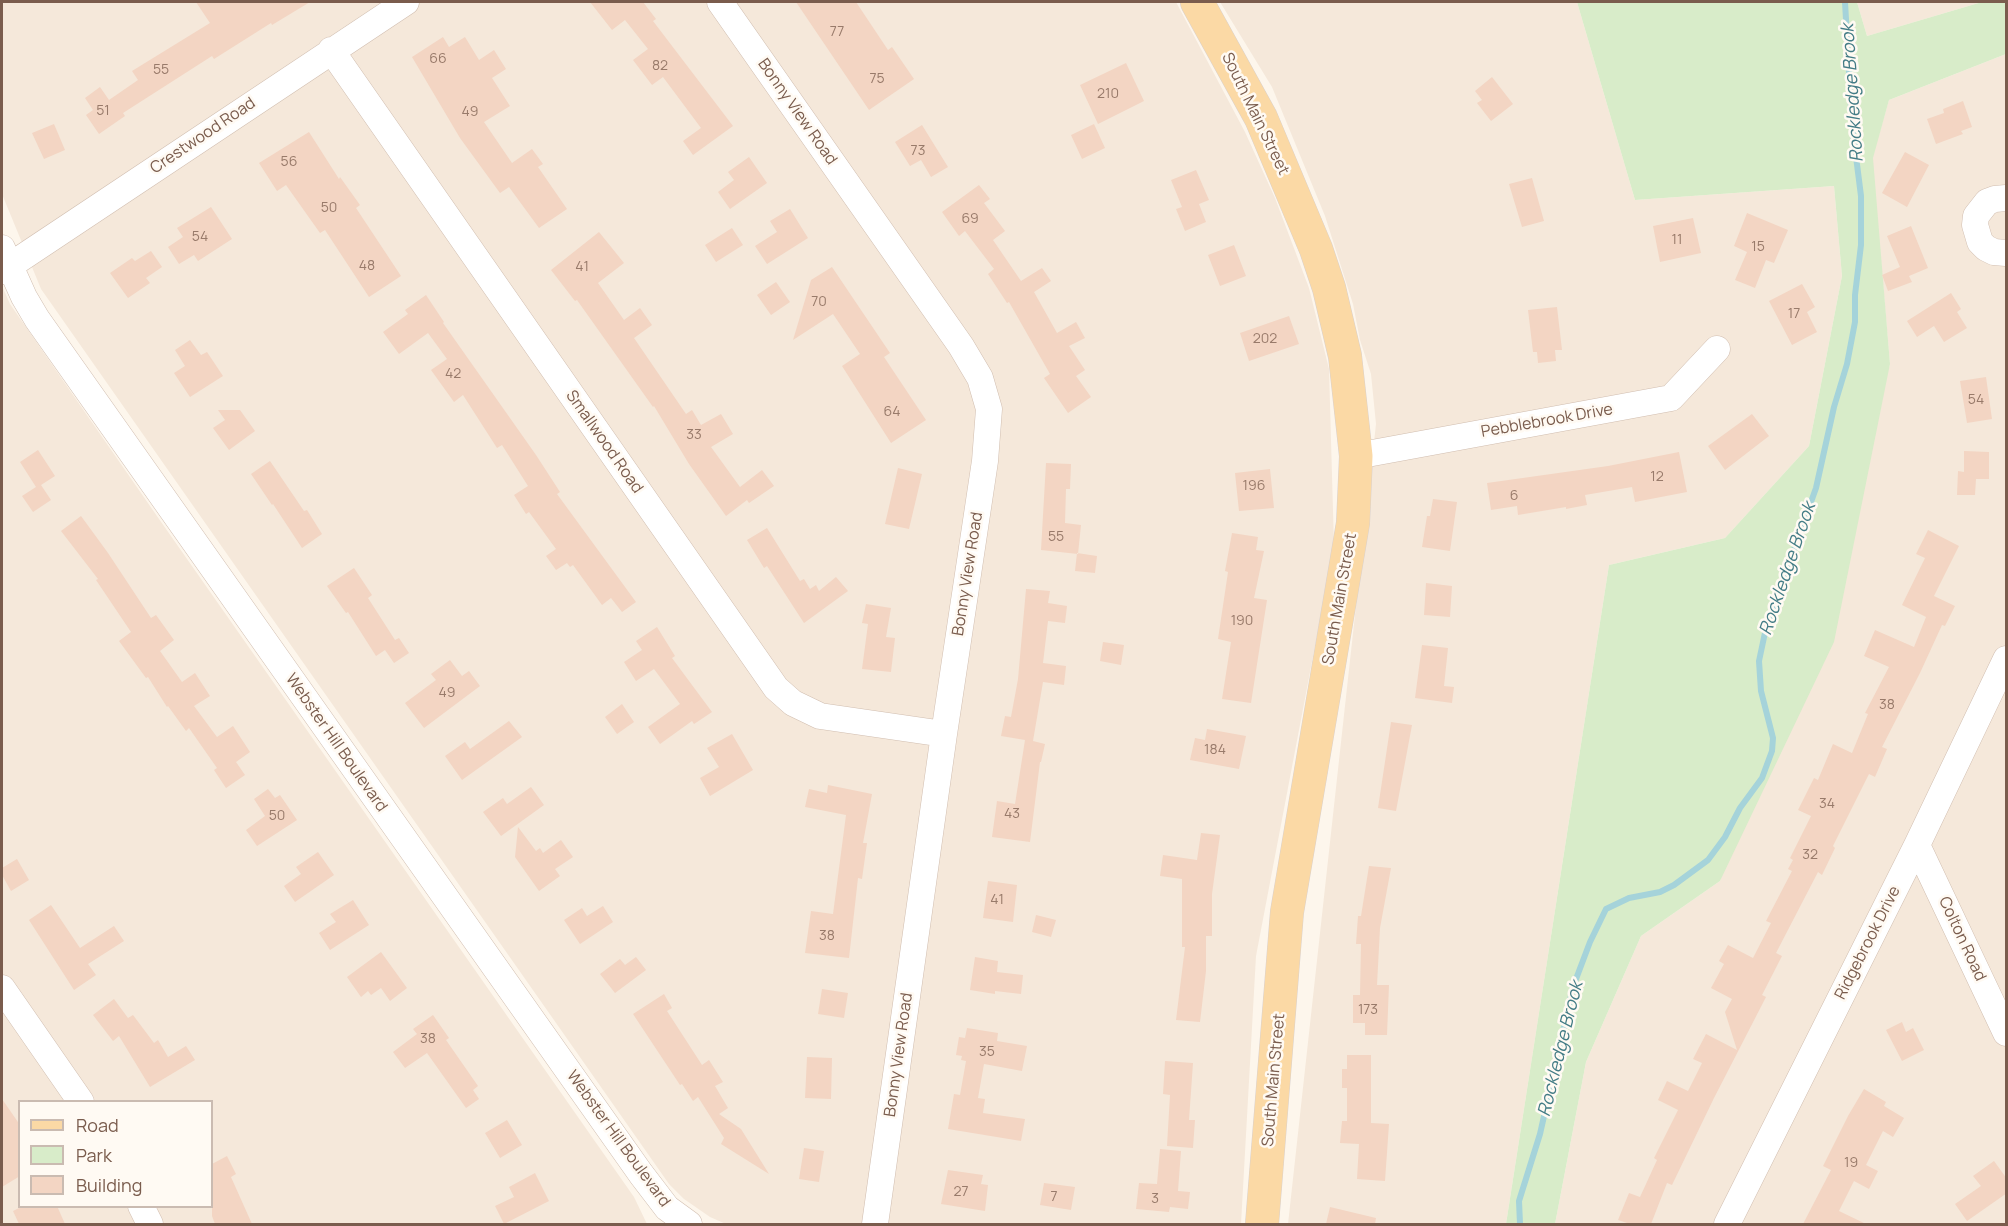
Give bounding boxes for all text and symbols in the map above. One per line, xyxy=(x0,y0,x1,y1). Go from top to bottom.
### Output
water label: Rockledge Brook xyxy=(1837,23,1869,163)
house number: 77 xyxy=(830,24,844,40)
street label: South Main Street xyxy=(1217,50,1293,178)
house number: 66 xyxy=(429,51,447,67)
street label: Bonny View Road xyxy=(753,55,841,169)
house number: 82 xyxy=(652,58,668,74)
house number: 55 xyxy=(153,62,169,78)
house number: 75 xyxy=(869,71,885,87)
house number: 210 xyxy=(1097,86,1119,102)
street label: Crestwood Road xyxy=(147,94,259,178)
house number: 51 xyxy=(96,103,110,119)
house number: 49 xyxy=(462,104,478,120)
house number: 73 xyxy=(911,143,925,159)
house number: 56 xyxy=(281,154,297,170)
house number: 50 xyxy=(321,200,337,216)
house number: 69 xyxy=(961,211,979,227)
house number: 54 xyxy=(192,229,208,245)
house number: 11 xyxy=(1672,232,1682,248)
house number: 15 xyxy=(1751,239,1765,255)
house number: 48 xyxy=(359,258,375,274)
house number: 41 xyxy=(575,259,589,275)
house number: 70 xyxy=(811,294,827,310)
house number: 17 xyxy=(1788,306,1800,322)
house number: 202 xyxy=(1253,331,1277,347)
house number: 42 xyxy=(445,366,461,382)
street label: Smallwood Road xyxy=(561,387,647,497)
house number: 54 xyxy=(1968,392,1984,408)
street label: Pebblebrook Drive xyxy=(1480,400,1614,442)
house number: 64 xyxy=(884,404,900,420)
house number: 33 xyxy=(686,427,702,443)
house number: 12 xyxy=(1650,469,1664,485)
house number: 196 xyxy=(1243,478,1265,494)
house number: 6 xyxy=(1510,488,1518,504)
water label: Rockledge Brook xyxy=(1755,500,1821,638)
street label: Bonny View Road xyxy=(949,511,987,637)
house number: 55 xyxy=(1048,529,1064,545)
street label: South Main Street xyxy=(1319,531,1361,667)
house number: 190 xyxy=(1231,613,1253,629)
street label: Webster Hill Boulevard xyxy=(281,670,391,816)
house number: 49 xyxy=(439,685,455,701)
house number: 38 xyxy=(1879,697,1895,713)
house number: 184 xyxy=(1204,742,1226,758)
house number: 34 xyxy=(1819,796,1835,812)
house number: 43 xyxy=(1004,806,1020,822)
house number: 50 xyxy=(269,808,285,824)
house number: 32 xyxy=(1802,847,1818,863)
street label: Ridgebrook Drive xyxy=(1831,883,1905,1003)
house number: 41 xyxy=(990,892,1004,908)
street label: Colton Road xyxy=(1934,894,1990,984)
house number: 38 xyxy=(819,928,835,944)
water label: Rockledge Brook xyxy=(1534,979,1588,1119)
street label: Bonny View Road xyxy=(881,992,917,1118)
house number: 173 xyxy=(1358,1002,1378,1018)
street label: South Main Street xyxy=(1259,1013,1289,1147)
house number: 38 xyxy=(420,1031,436,1047)
house number: 35 xyxy=(979,1044,995,1060)
street label: Webster Hill Boulevard xyxy=(562,1067,674,1211)
legend xyxy=(18,1100,213,1208)
text: Road xyxy=(76,1113,119,1137)
text: Park xyxy=(76,1143,112,1167)
house number: 19 xyxy=(1844,1155,1858,1171)
text: Building xyxy=(76,1173,142,1197)
house number: 27 xyxy=(953,1184,969,1200)
house number: 7 xyxy=(1050,1189,1058,1205)
house number: 3 xyxy=(1151,1191,1159,1207)

